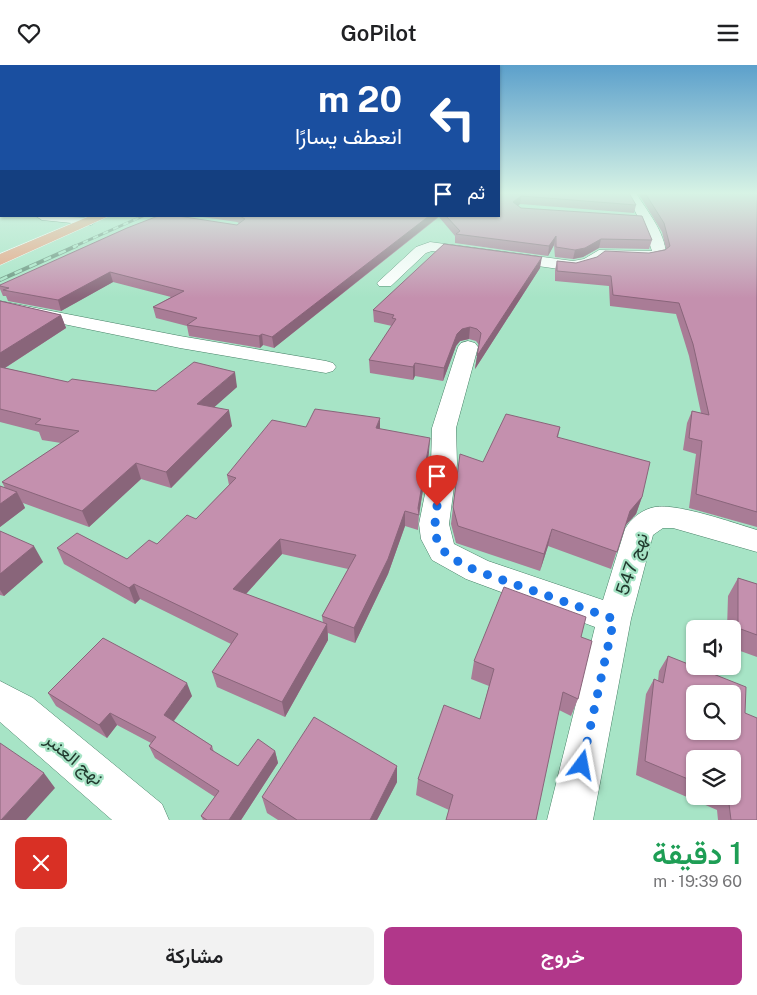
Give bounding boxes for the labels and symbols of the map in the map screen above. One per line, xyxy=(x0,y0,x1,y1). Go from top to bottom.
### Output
pin xyxy=(416,455,458,506)
street label: نهج 547 xyxy=(611,530,654,598)
street label: نهج العنبر xyxy=(39,728,108,791)
position arrow xyxy=(555,738,607,790)

